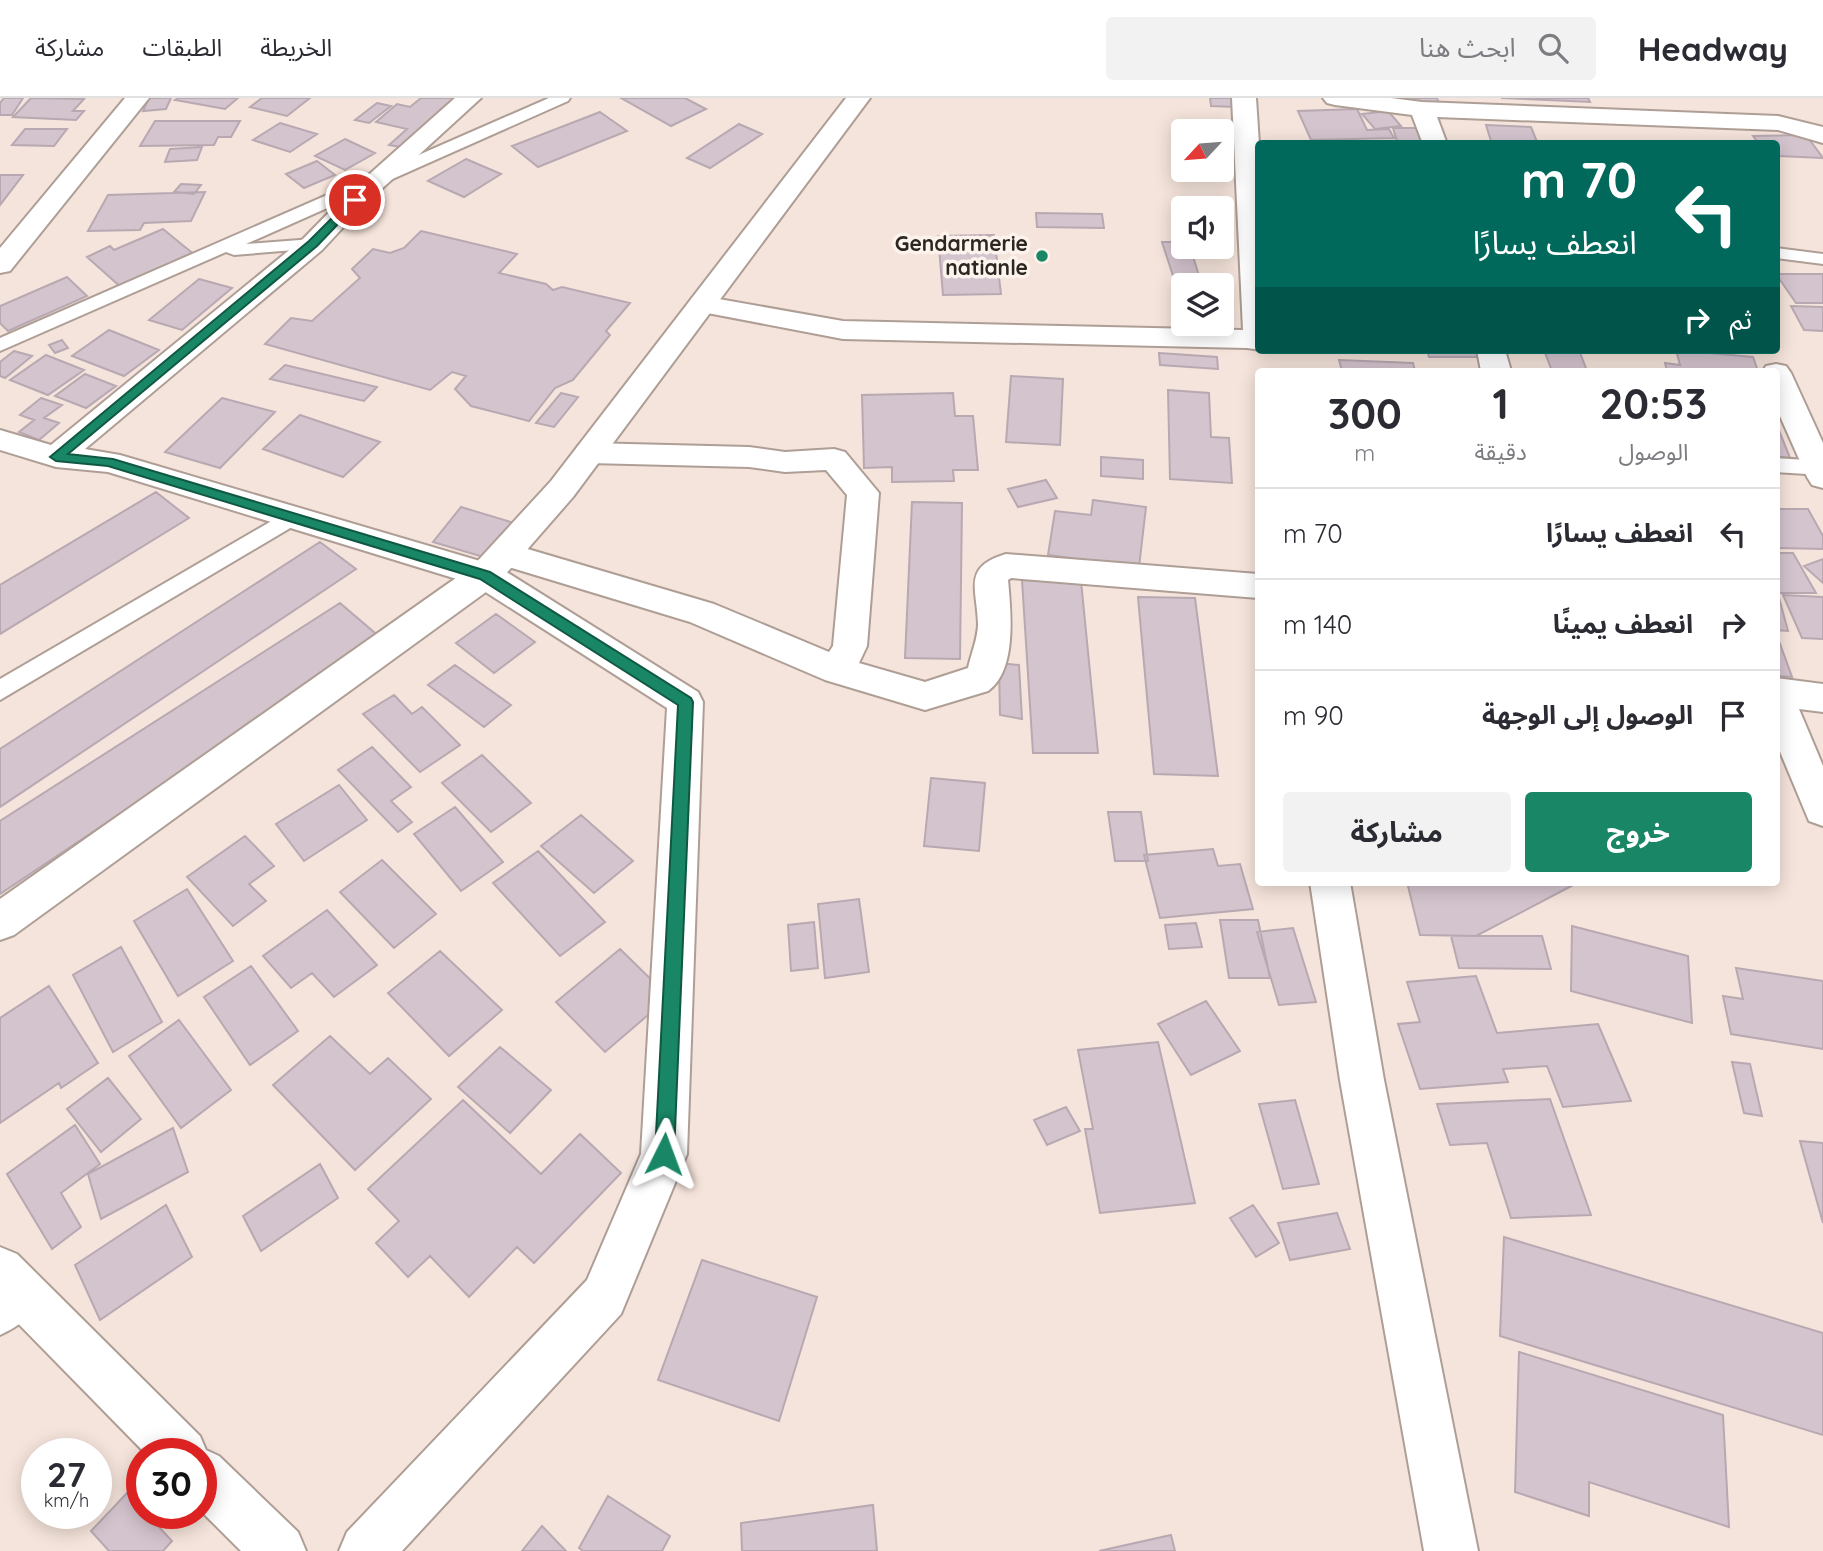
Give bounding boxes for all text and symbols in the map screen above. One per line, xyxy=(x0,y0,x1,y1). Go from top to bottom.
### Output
search box xyxy=(1106,17,1596,80)
text: Headway xyxy=(1638,28,1788,69)
icon: search xyxy=(1534,29,1572,67)
text: ابحث هنا xyxy=(1419,31,1516,64)
text: مشاركة xyxy=(35,32,104,62)
text: الطبقات xyxy=(142,32,222,62)
text: الخريطة xyxy=(260,32,332,62)
north arrow xyxy=(1171,119,1234,182)
map controls xyxy=(1171,119,1234,336)
text: 70 m xyxy=(1521,149,1637,210)
icon: left xyxy=(1661,168,1752,259)
pin xyxy=(325,170,385,230)
icon: arrive xyxy=(336,181,374,219)
button: sound xyxy=(1171,196,1234,259)
text: انعطف يسارًا xyxy=(1473,222,1637,262)
place label: Gendarmerie natianle xyxy=(895,230,1028,280)
marker: Gendarmerie natianle xyxy=(1034,248,1050,264)
button: layers xyxy=(1171,273,1234,336)
icon: right xyxy=(1678,301,1716,339)
text: ثم xyxy=(1730,303,1752,336)
text: 1 xyxy=(1492,377,1509,430)
text: 20:53 xyxy=(1599,377,1707,430)
text: 300 xyxy=(1328,387,1402,440)
text: دقيقة xyxy=(1474,437,1527,466)
text: الوصول xyxy=(1618,437,1688,466)
text: m xyxy=(1354,438,1375,467)
icon: left xyxy=(1714,515,1752,553)
text: انعطف يسارًا xyxy=(1546,516,1693,549)
text: 70 m xyxy=(1283,517,1343,550)
icon: right xyxy=(1714,606,1752,644)
text: انعطف يمينًا xyxy=(1553,607,1693,640)
text: 140 m xyxy=(1283,608,1352,641)
icon: arrive xyxy=(1714,697,1752,735)
text: الوصول إلى الوجهة xyxy=(1482,698,1693,731)
text: 90 m xyxy=(1283,699,1344,732)
button: مشاركة xyxy=(1283,792,1511,872)
button: خروج xyxy=(1525,792,1752,872)
position arrow xyxy=(627,1117,701,1191)
speed limit sign: 30 xyxy=(126,1438,217,1529)
text: 27 xyxy=(47,1452,86,1496)
text: km/h xyxy=(44,1489,89,1512)

